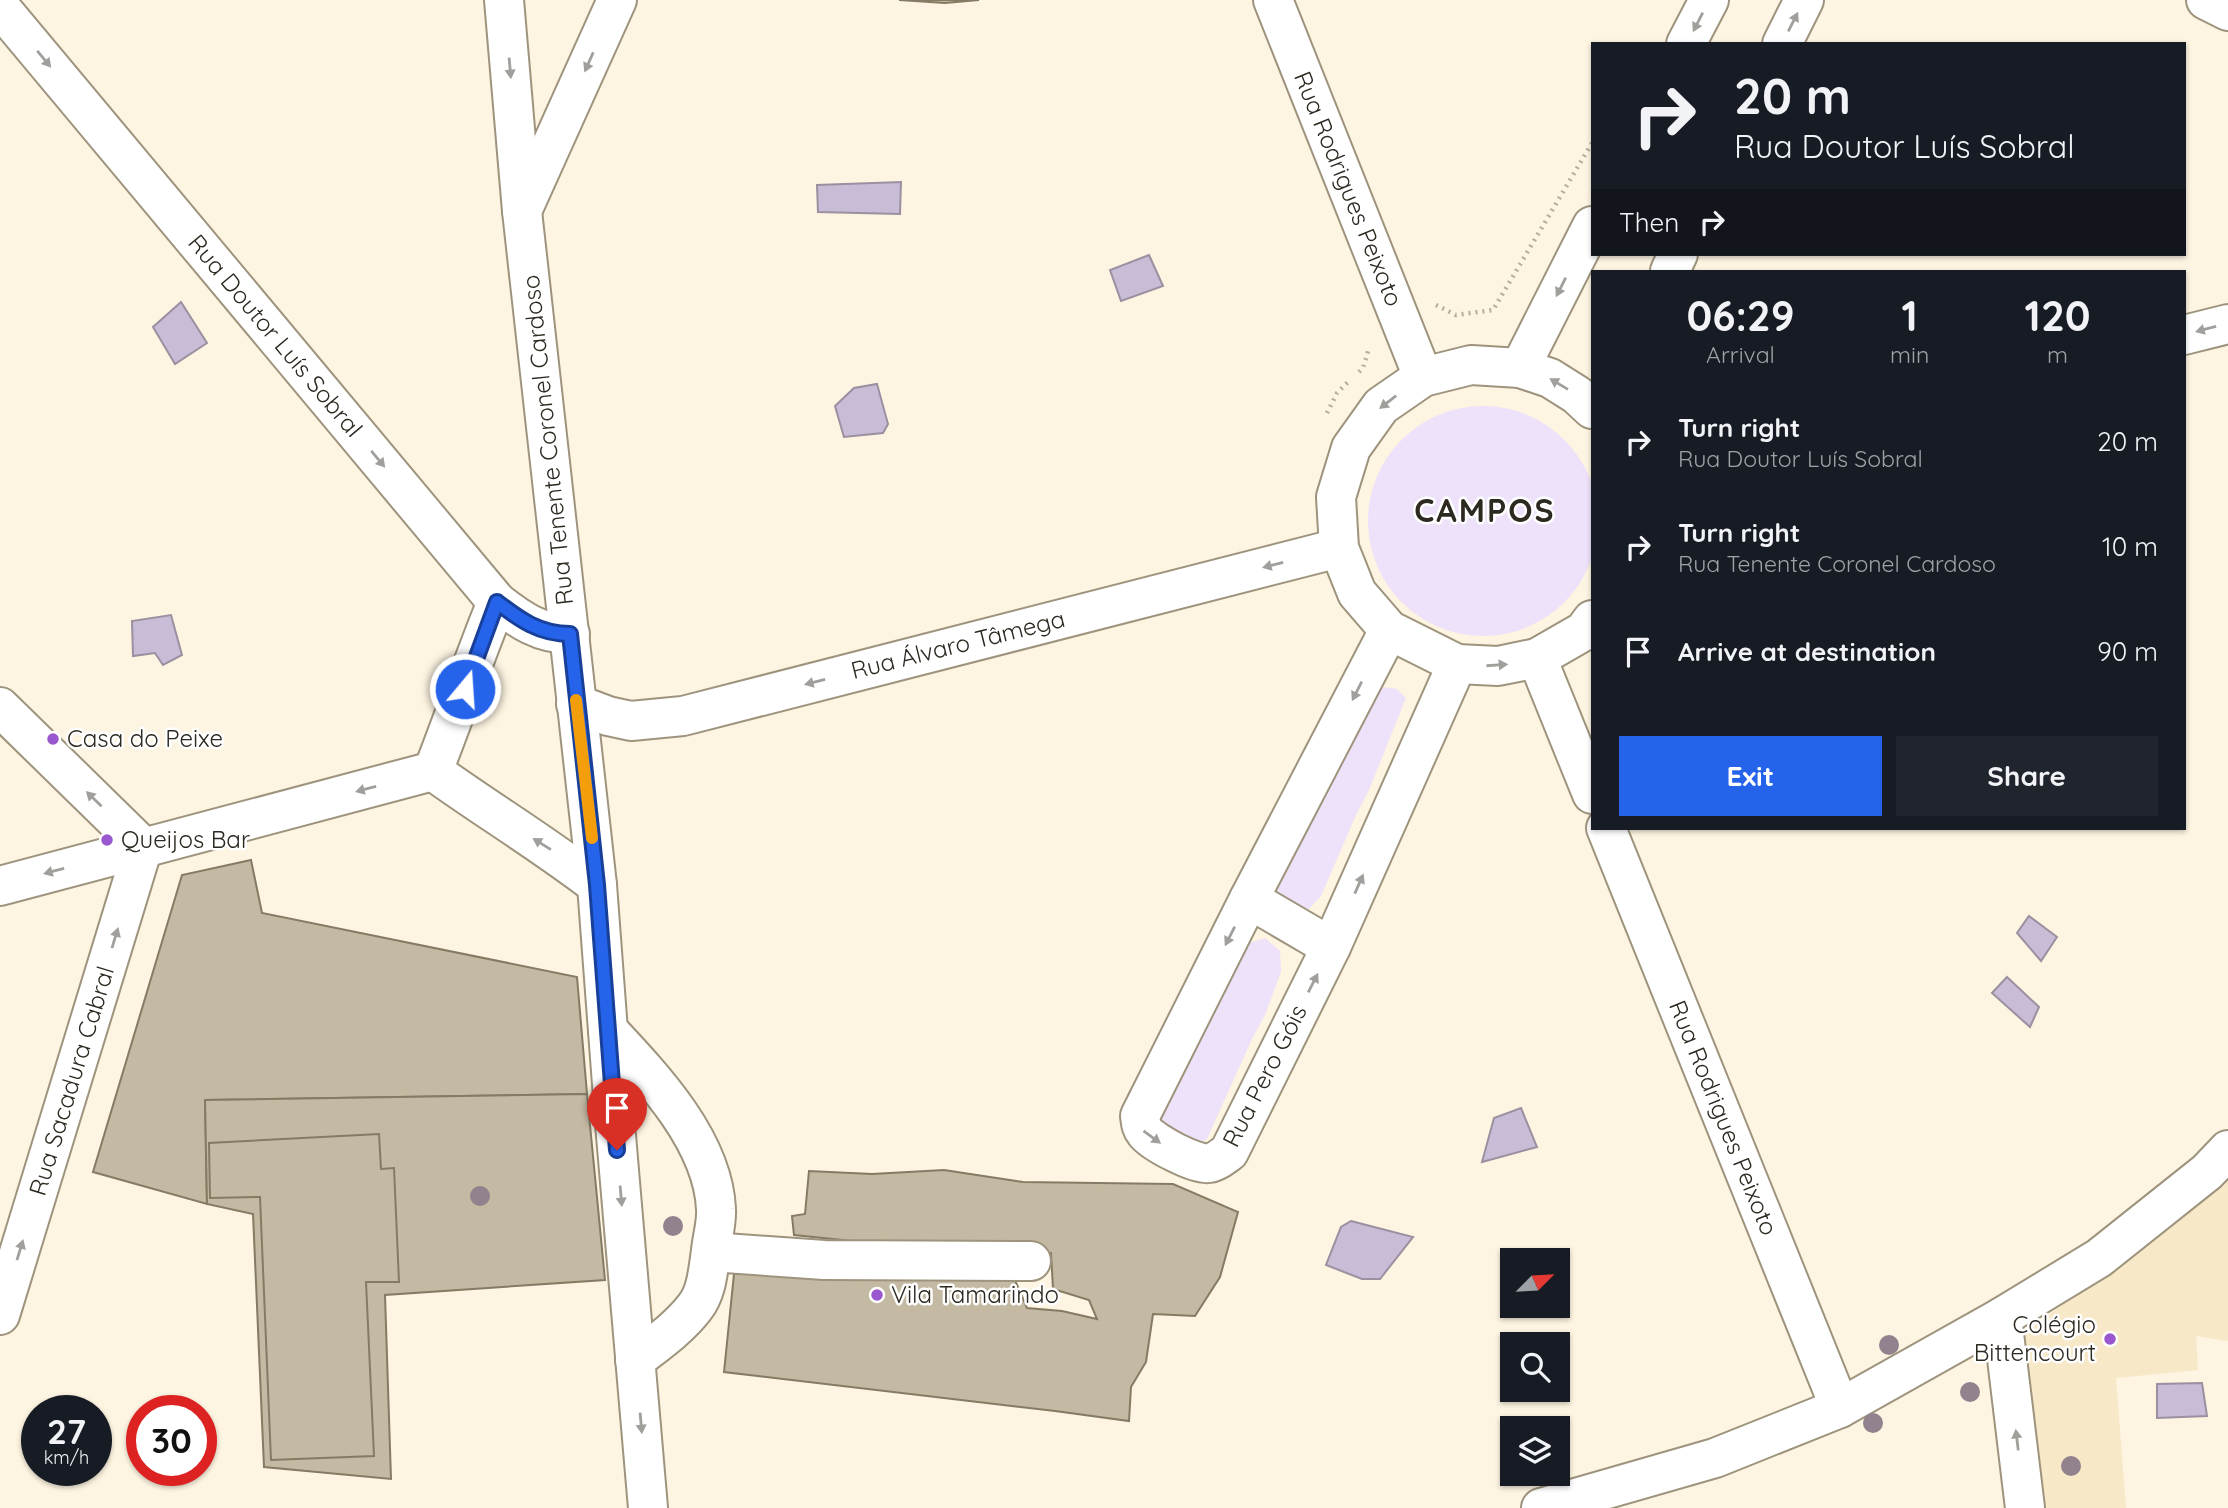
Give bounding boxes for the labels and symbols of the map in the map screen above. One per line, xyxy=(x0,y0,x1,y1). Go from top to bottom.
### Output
one-way arrow xyxy=(1692,12,1703,32)
one-way arrow xyxy=(1788,12,1799,32)
one-way arrow xyxy=(36,50,52,68)
one-way arrow xyxy=(583,52,595,72)
one-way arrow xyxy=(505,57,516,79)
street label: Rua Rodrigues Peixoto xyxy=(1288,67,1410,311)
street label: Rua Doutor Luís Sobral xyxy=(182,228,369,443)
street label: Rua Tenente Coronel Cardoso xyxy=(515,274,579,607)
one-way arrow xyxy=(1556,277,1567,297)
one-way arrow xyxy=(2195,325,2216,335)
one-way arrow xyxy=(1549,377,1568,390)
one-way arrow xyxy=(1380,395,1398,410)
one-way arrow xyxy=(370,451,385,468)
district label: CAMPOS xyxy=(1414,490,1556,530)
one-way arrow xyxy=(1262,560,1284,571)
street label: Rua Álvaro Tâmega xyxy=(848,603,1068,685)
position arrow xyxy=(428,652,502,726)
one-way arrow xyxy=(1486,659,1508,670)
one-way arrow xyxy=(804,677,826,688)
one-way arrow xyxy=(1352,681,1363,701)
place label: Casa do Peixe xyxy=(67,723,223,753)
marker: Casa do Peixe xyxy=(45,731,61,747)
one-way arrow xyxy=(355,784,377,795)
one-way arrow xyxy=(86,792,103,808)
place label: Queijos Bar xyxy=(121,824,250,854)
marker: Queijos Bar xyxy=(99,832,115,848)
one-way arrow xyxy=(532,838,552,851)
one-way arrow xyxy=(43,867,64,877)
one-way arrow xyxy=(1353,874,1365,894)
one-way arrow xyxy=(1225,927,1237,947)
one-way arrow xyxy=(111,928,121,949)
street label: Rua Sacadura Cabral xyxy=(22,963,120,1199)
one-way arrow xyxy=(1307,972,1319,992)
street label: Rua Rodrigues Peixoto xyxy=(1663,996,1785,1240)
street label: Rua Pero Góis xyxy=(1215,999,1313,1152)
pin xyxy=(587,1078,647,1150)
one-way arrow xyxy=(1143,1130,1162,1144)
one-way arrow xyxy=(616,1186,627,1208)
one-way arrow xyxy=(15,1239,26,1260)
north arrow xyxy=(1500,1248,1570,1318)
place label: Vila Tamarindo xyxy=(891,1279,1059,1309)
marker: Vila Tamarindo xyxy=(869,1287,885,1303)
place label: Colégio Bittencourt xyxy=(1974,1309,2096,1367)
marker: Colégio Bittencourt xyxy=(2102,1331,2118,1347)
speed limit sign: 30 xyxy=(126,1395,217,1486)
one-way arrow xyxy=(636,1412,647,1434)
one-way arrow xyxy=(2012,1429,2023,1451)

